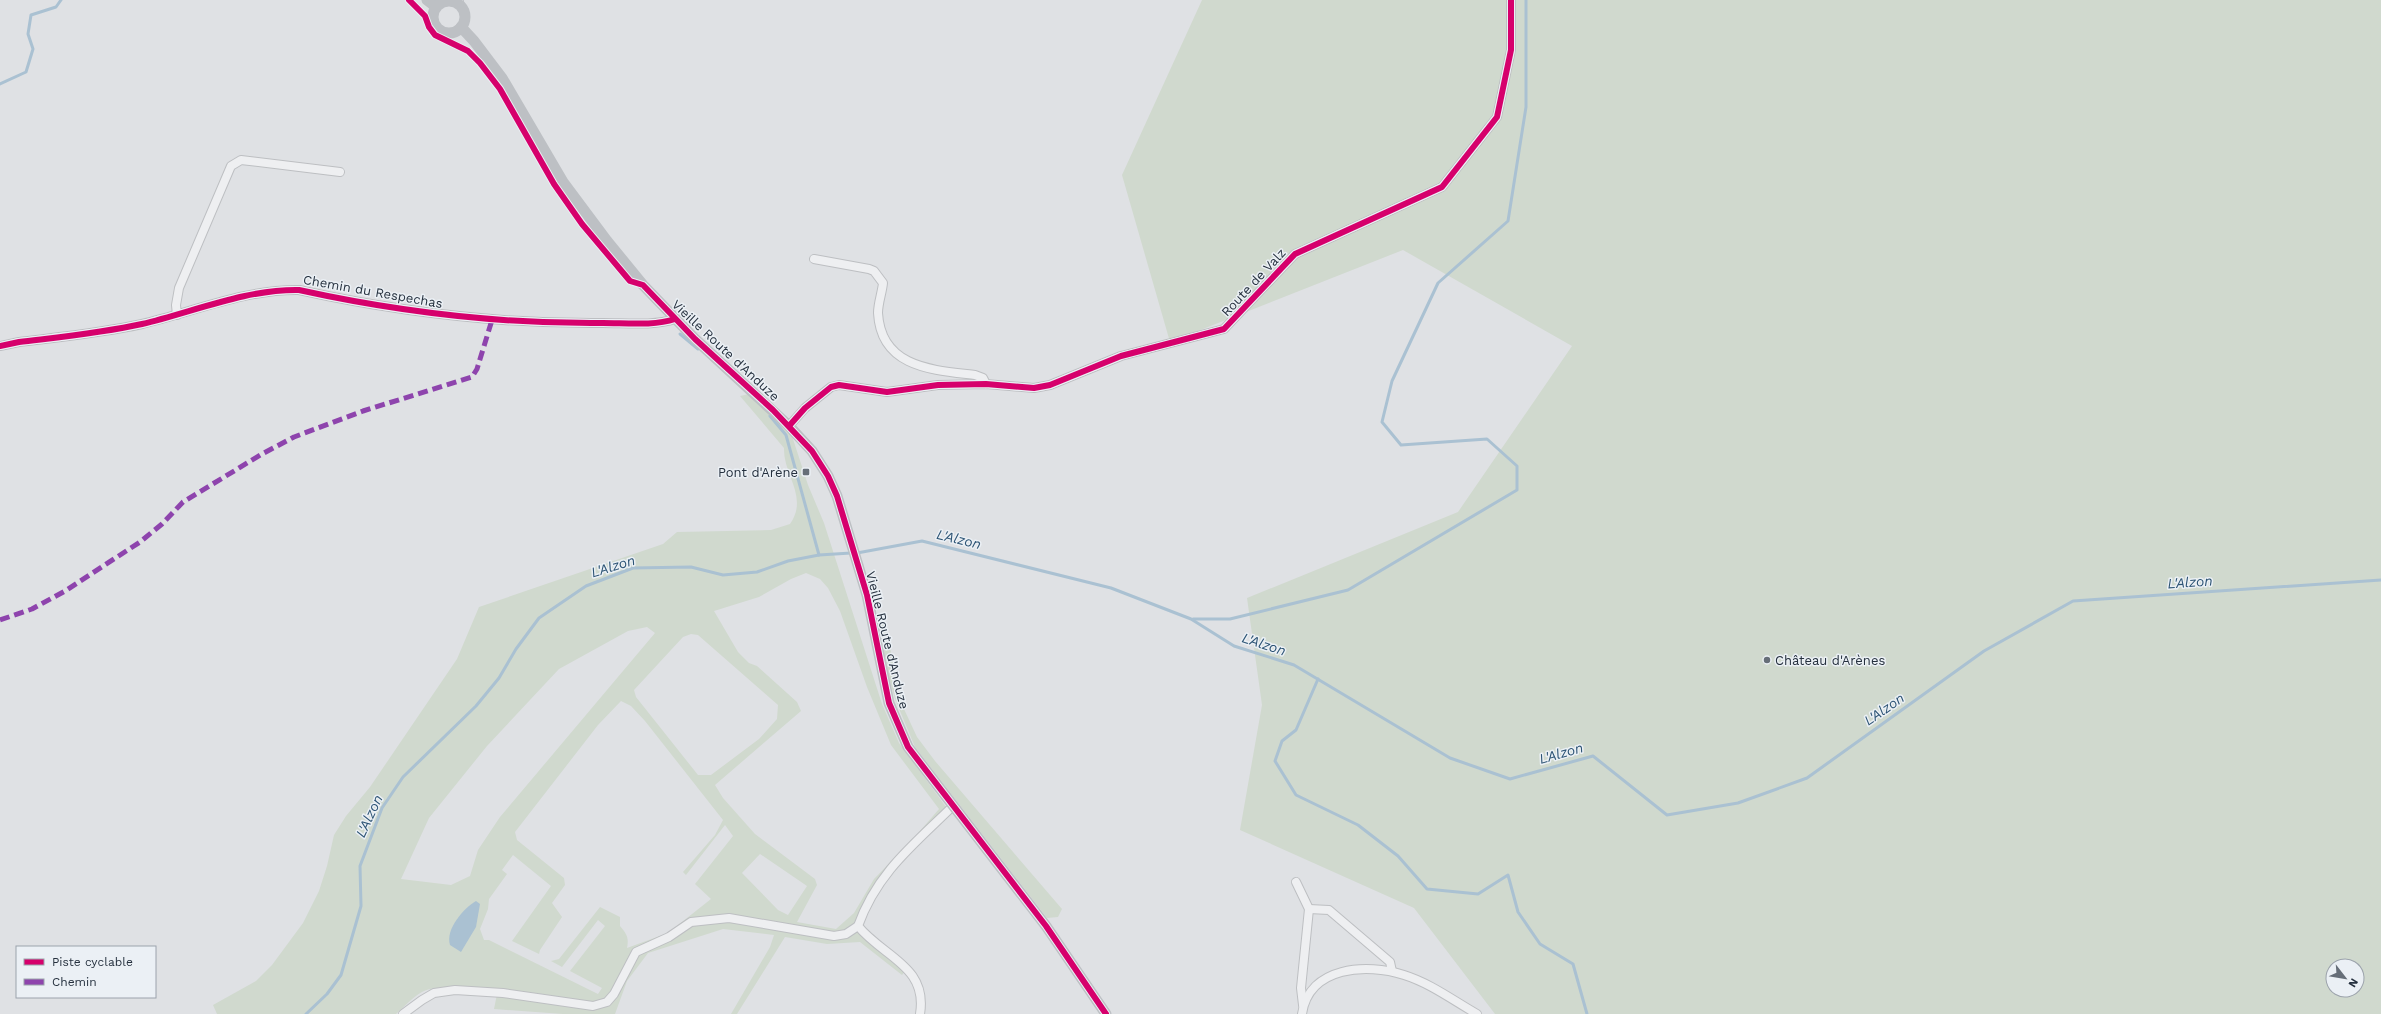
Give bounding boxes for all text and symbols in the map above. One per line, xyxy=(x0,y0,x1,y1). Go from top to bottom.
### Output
street label: Route de Valz xyxy=(1218,245,1289,319)
street label: Chemin du Respechas xyxy=(302,272,444,311)
street label: Vieille Route d'Anduze xyxy=(669,297,782,404)
place label: Pont d'Arène xyxy=(718,465,798,480)
marker: Pont d'Arène xyxy=(801,467,811,477)
water label: L'Alzon xyxy=(935,526,983,552)
water label: L'Alzon xyxy=(589,552,637,580)
street label: Vieille Route d'Anduze xyxy=(863,570,912,711)
water label: L'Alzon xyxy=(2167,572,2213,592)
water label: L'Alzon xyxy=(1240,629,1288,659)
place label: Château d'Arènes xyxy=(1775,653,1885,668)
marker: Château d'Arènes xyxy=(1762,655,1772,665)
water label: L'Alzon xyxy=(1861,689,1907,729)
water label: L'Alzon xyxy=(1537,739,1585,767)
water label: L'Alzon xyxy=(352,792,386,840)
legend xyxy=(16,946,156,998)
text: Piste cyclable xyxy=(52,955,133,969)
north arrow xyxy=(2325,958,2365,998)
text: Chemin xyxy=(52,975,97,989)
text: N xyxy=(2345,976,2361,990)

